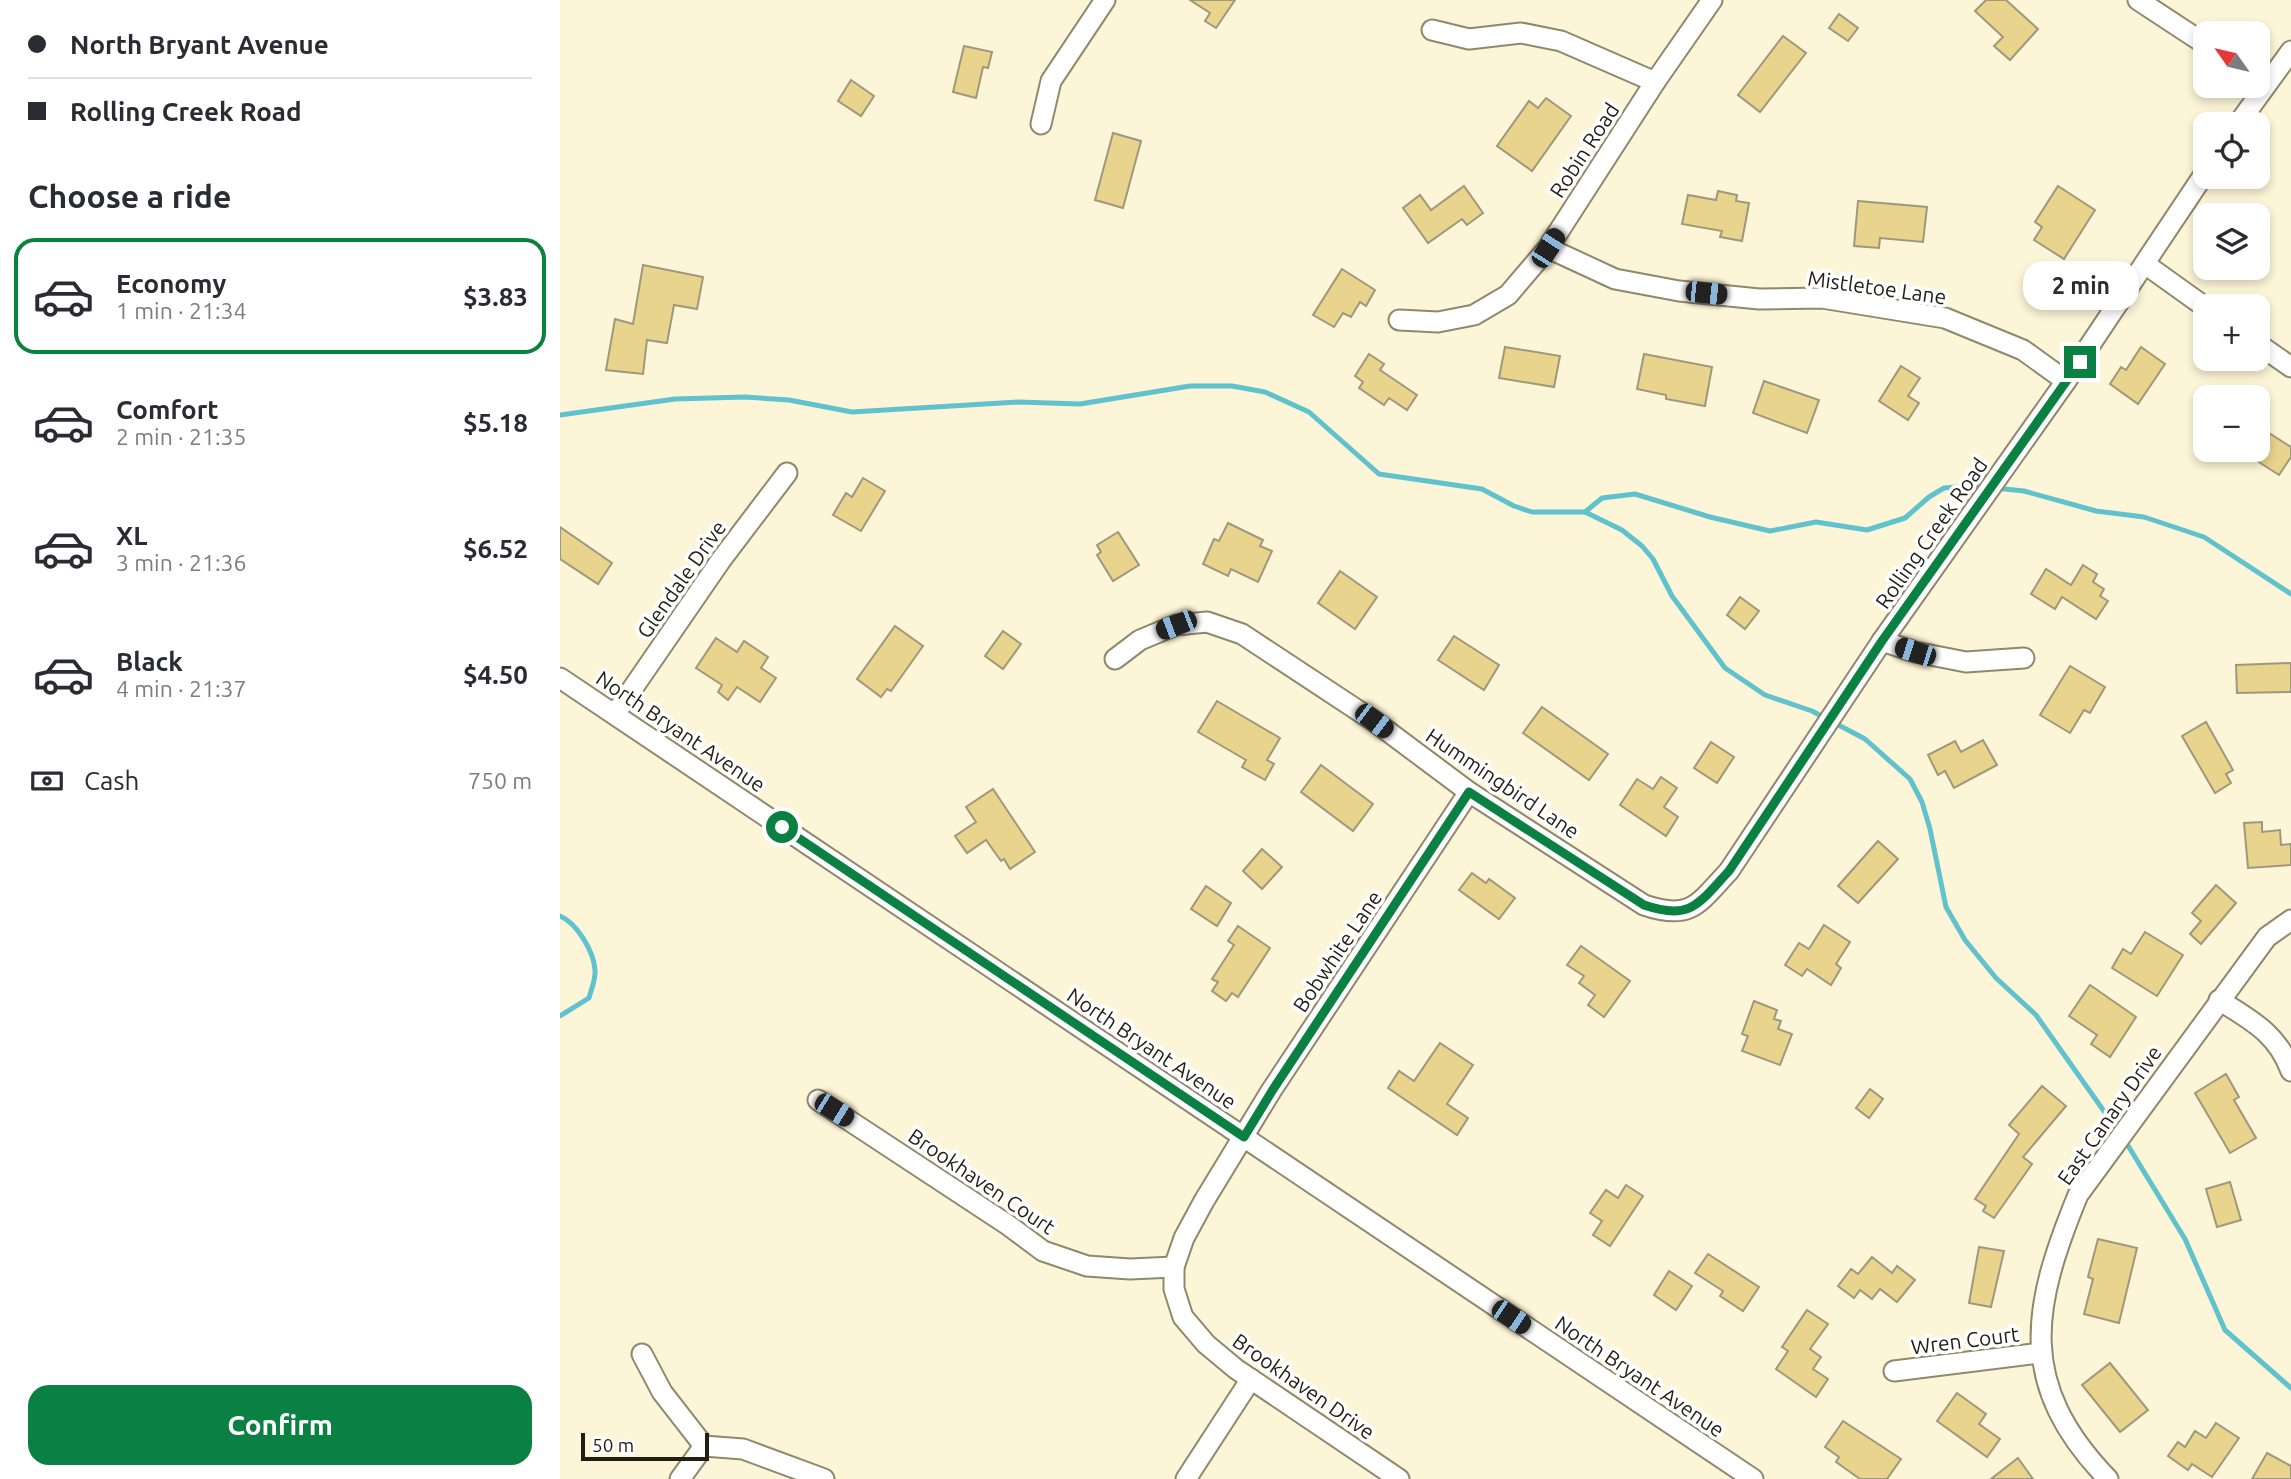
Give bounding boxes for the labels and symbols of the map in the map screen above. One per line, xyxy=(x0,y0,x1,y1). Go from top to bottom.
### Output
north arrow xyxy=(2193,21,2270,98)
street label: Robin Road xyxy=(1545,98,1623,202)
car xyxy=(1528,225,1569,271)
callout: 2 min xyxy=(2022,260,2138,310)
street label: Mistletoe Lane xyxy=(1806,265,1948,309)
car xyxy=(1685,280,1728,306)
route end xyxy=(2064,346,2096,378)
street label: Rolling Creek Road xyxy=(1870,453,1992,613)
street label: Glendale Drive xyxy=(632,516,730,642)
car xyxy=(1153,608,1200,642)
car xyxy=(1892,636,1939,668)
street label: North Bryant Avenue xyxy=(592,665,770,797)
car xyxy=(1351,700,1398,742)
street label: Hummingbird Lane xyxy=(1422,723,1584,843)
route start xyxy=(766,811,798,843)
street label: Bobwhite Lane xyxy=(1288,886,1386,1016)
street label: North Bryant Avenue xyxy=(1063,982,1241,1114)
street label: East Canary Drive xyxy=(2052,1041,2166,1189)
car xyxy=(811,1090,858,1130)
street label: Brookhaven Court xyxy=(904,1123,1060,1239)
car xyxy=(1488,1297,1535,1337)
street label: North Bryant Avenue xyxy=(1551,1310,1729,1442)
street label: Wren Court xyxy=(1910,1321,2020,1359)
street label: Brookhaven Drive xyxy=(1229,1328,1379,1444)
scale bar xyxy=(581,1430,709,1462)

